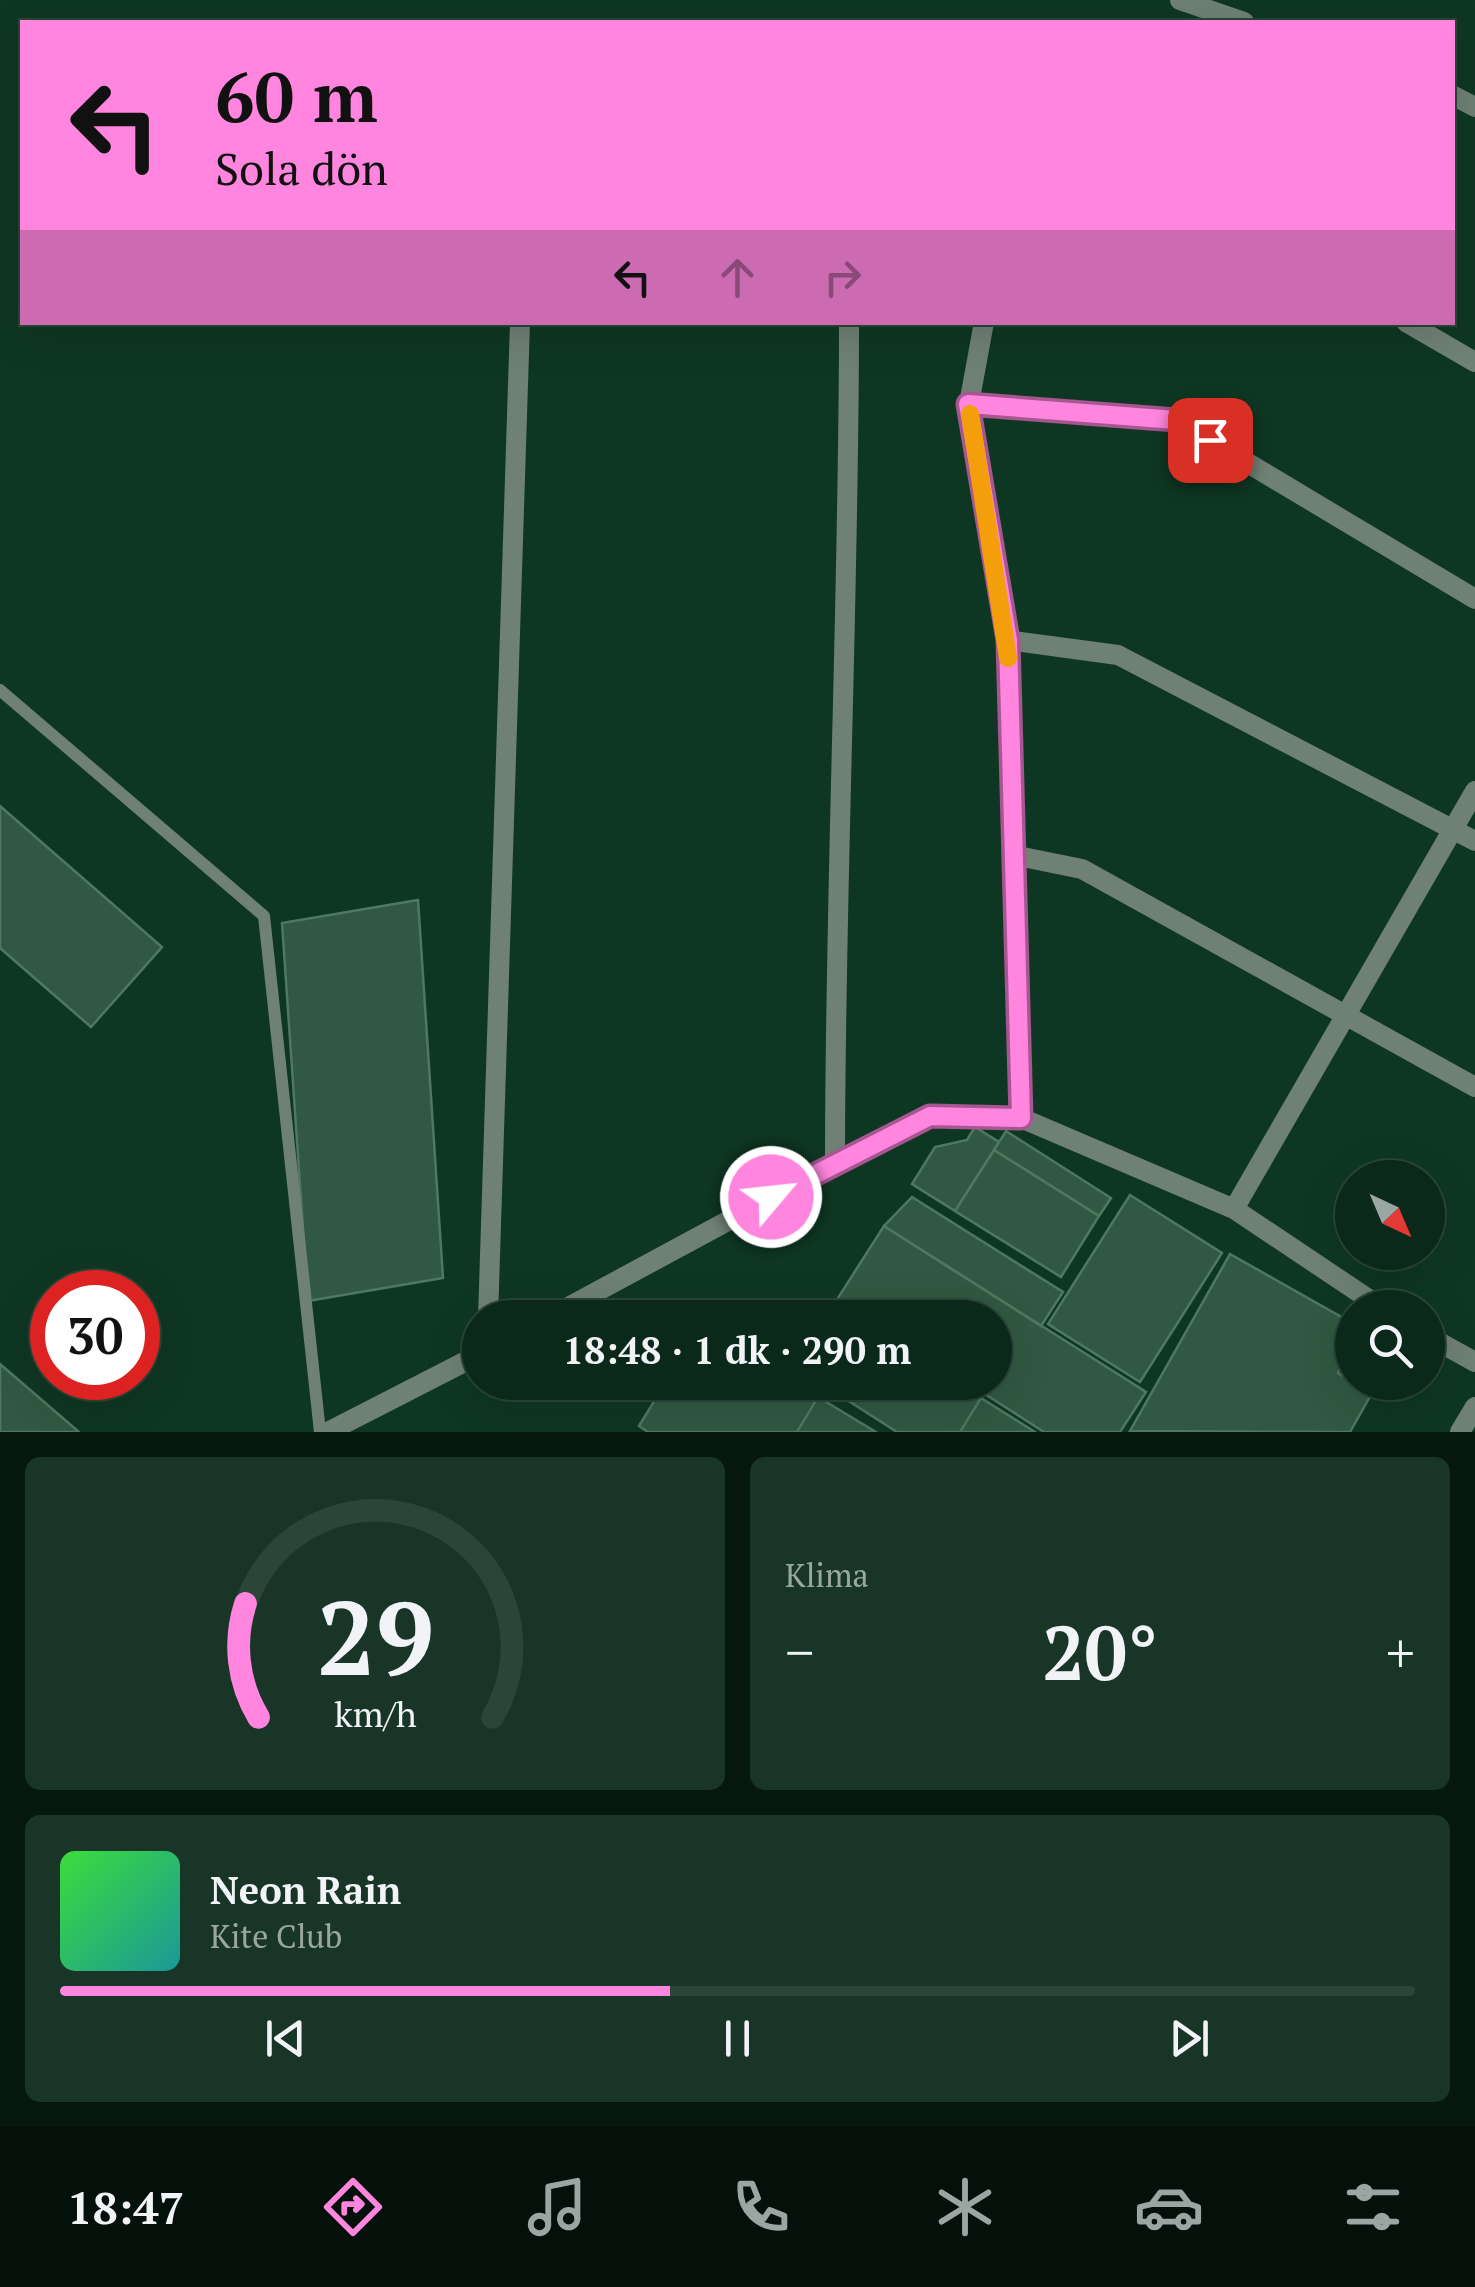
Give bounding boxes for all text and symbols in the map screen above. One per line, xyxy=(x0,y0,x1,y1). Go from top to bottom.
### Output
text: 60 m xyxy=(215,49,378,142)
icon: left xyxy=(50,60,180,190)
text: Sola dön xyxy=(215,138,388,198)
icon: left xyxy=(605,250,660,305)
icon: ahead xyxy=(710,250,765,305)
icon: right xyxy=(815,250,870,305)
pin xyxy=(1168,398,1253,483)
icon: arrive xyxy=(1183,413,1238,468)
position arrow xyxy=(719,1145,823,1249)
north arrow xyxy=(1335,1160,1445,1270)
map controls xyxy=(1335,1160,1445,1400)
speed limit sign: 30 xyxy=(30,1270,160,1400)
button: search xyxy=(1335,1290,1445,1400)
text: 18:48 · 1 dk · 290 m xyxy=(563,1325,911,1375)
text: Klima xyxy=(785,1554,869,1596)
text: 29 xyxy=(316,1567,434,1705)
text: 20° xyxy=(1042,1602,1158,1701)
text: − xyxy=(785,1615,814,1688)
text: + xyxy=(1386,1615,1415,1688)
text: km/h xyxy=(334,1690,416,1737)
text: Neon Rain xyxy=(210,1865,401,1915)
text: Kite Club xyxy=(210,1915,342,1957)
icon: previous xyxy=(258,2011,313,2066)
icon: pause xyxy=(710,2011,765,2066)
icon: next xyxy=(1162,2011,1217,2066)
icon: directions xyxy=(318,2172,388,2242)
icon: music xyxy=(522,2172,592,2242)
icon: phone xyxy=(726,2172,796,2242)
icon: climate xyxy=(930,2172,1000,2242)
icon: car xyxy=(1134,2172,1204,2242)
icon: filters xyxy=(1338,2172,1408,2242)
text: 18:47 xyxy=(67,2177,184,2237)

